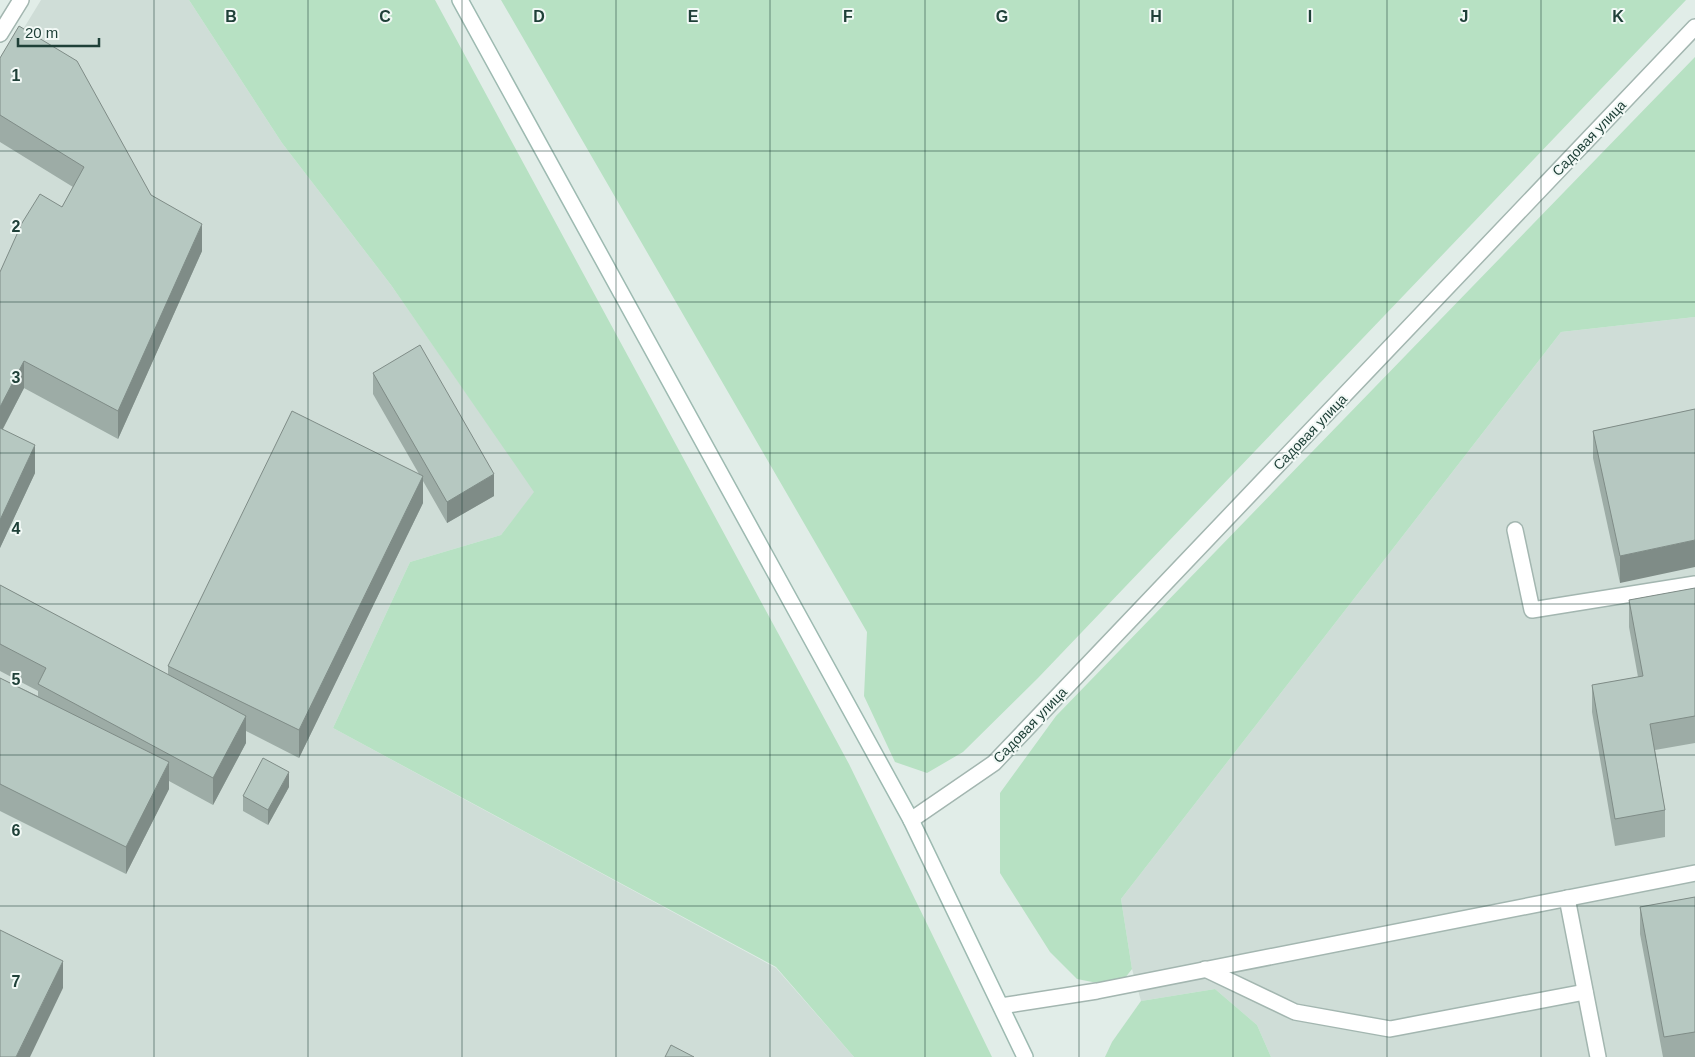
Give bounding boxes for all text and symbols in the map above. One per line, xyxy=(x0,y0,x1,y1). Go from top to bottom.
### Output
text: B xyxy=(225,8,237,25)
text: C xyxy=(379,8,391,25)
text: D xyxy=(533,8,545,25)
text: E xyxy=(688,8,699,25)
text: F xyxy=(843,8,853,25)
text: G xyxy=(996,8,1008,25)
text: H xyxy=(1150,8,1162,25)
text: I xyxy=(1308,8,1312,25)
text: J xyxy=(1460,8,1468,25)
text: K xyxy=(1612,8,1624,25)
scale bar xyxy=(18,15,99,47)
text: 20 m xyxy=(25,24,58,41)
text: 1 xyxy=(12,67,21,84)
street label: Садовая улица xyxy=(1549,97,1629,179)
text: 2 xyxy=(12,218,21,235)
text: 3 xyxy=(12,369,21,386)
street label: Садовая улица xyxy=(1270,391,1350,473)
text: 4 xyxy=(12,520,21,537)
text: 5 xyxy=(12,671,21,688)
street label: Садовая улица xyxy=(990,684,1070,766)
text: 6 xyxy=(12,822,21,839)
text: 7 xyxy=(12,973,21,990)

